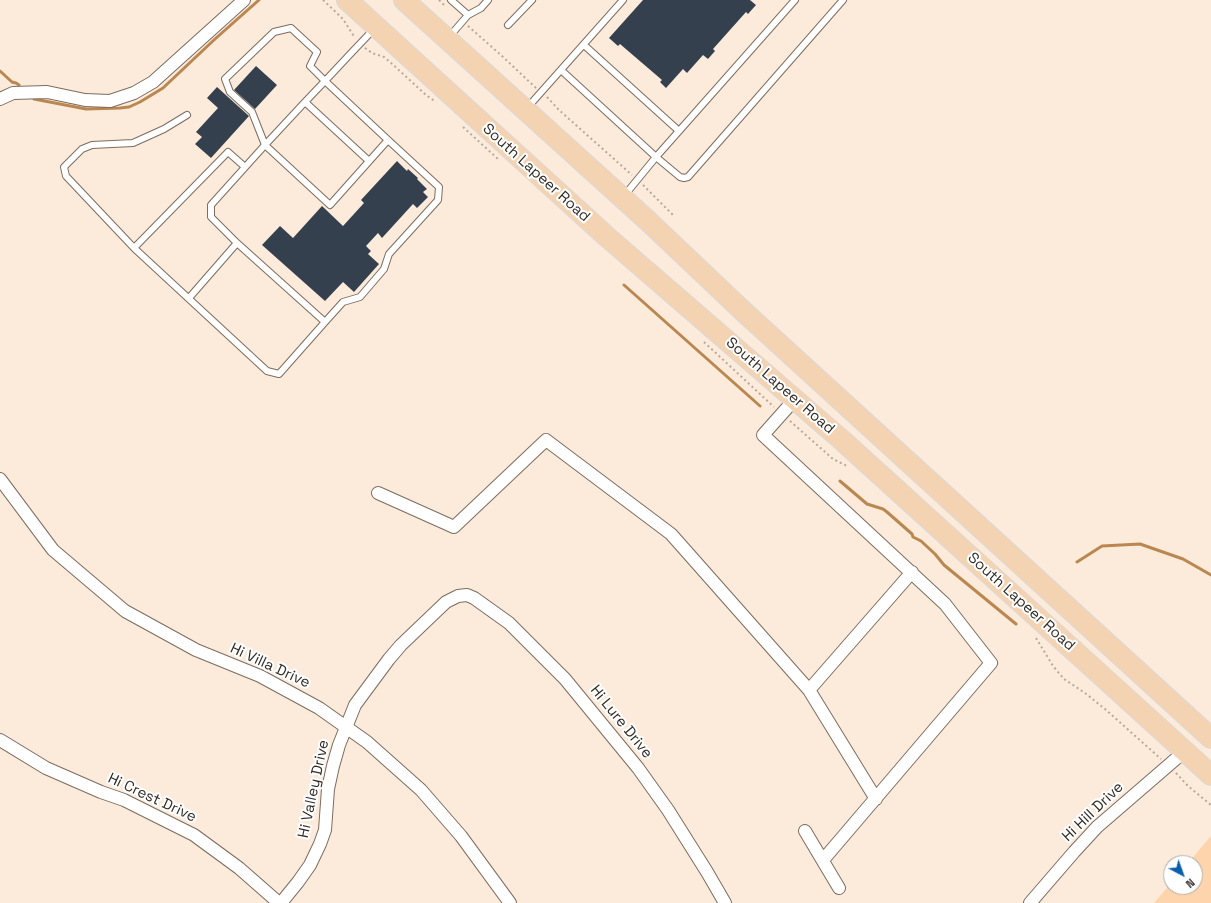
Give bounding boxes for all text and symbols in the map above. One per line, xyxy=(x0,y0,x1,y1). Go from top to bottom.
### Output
street label: South Lapeer Road xyxy=(479,120,593,226)
street label: South Lapeer Road xyxy=(722,334,838,438)
street label: South Lapeer Road xyxy=(964,549,1078,655)
street label: Hi Villa Drive xyxy=(227,640,313,692)
street label: Hi Lure Drive xyxy=(586,682,656,762)
street label: Hi Valley Drive xyxy=(295,738,333,840)
street label: Hi Crest Drive xyxy=(105,770,199,826)
street label: Hi Hill Drive xyxy=(1059,778,1127,846)
north arrow xyxy=(1163,855,1203,895)
text: N xyxy=(1183,876,1198,891)

